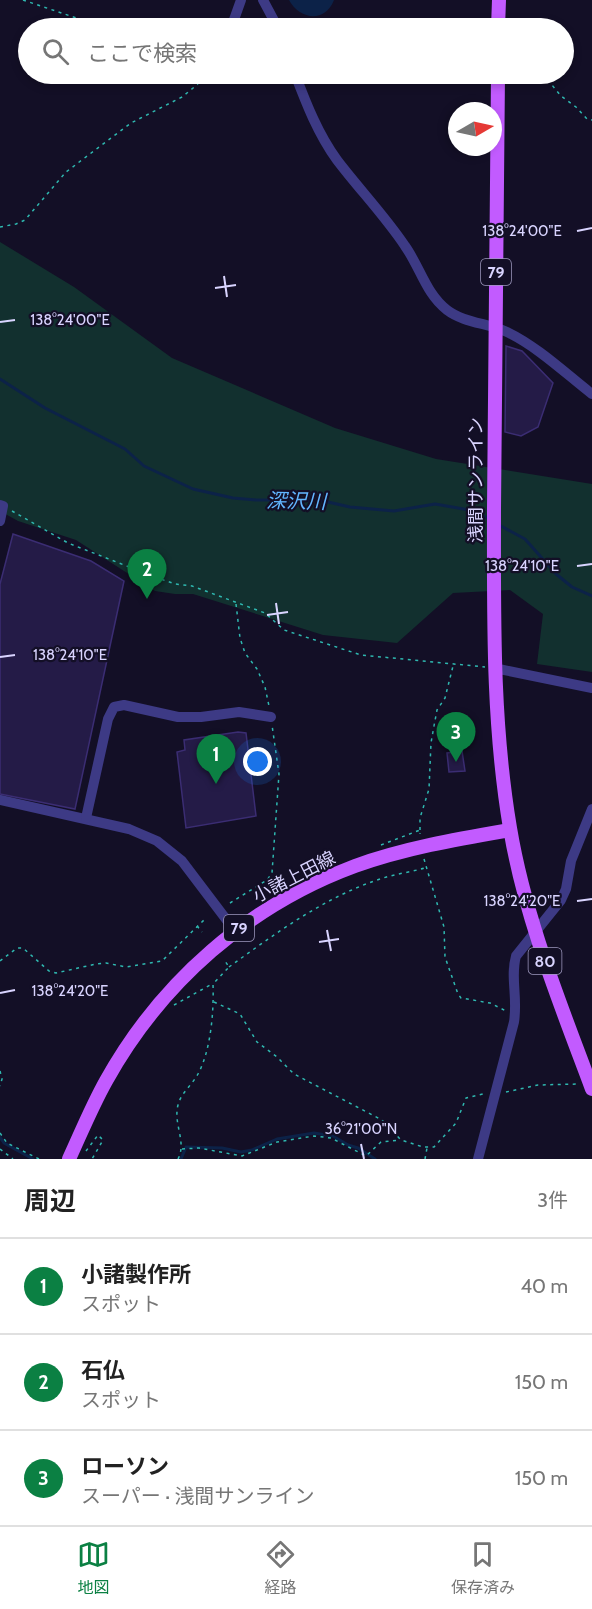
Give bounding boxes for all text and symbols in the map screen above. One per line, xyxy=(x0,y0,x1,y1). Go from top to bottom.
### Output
search box xyxy=(18,18,574,84)
icon: search xyxy=(39,35,72,68)
text: ここで検索 xyxy=(87,40,197,67)
north arrow xyxy=(448,102,502,156)
text: 138°24'00"E xyxy=(482,222,562,240)
road number: 79 xyxy=(481,259,511,285)
text: 138°24'00"E xyxy=(30,311,110,329)
street label: 浅間サンライン xyxy=(465,417,487,543)
water label: 深沢川 xyxy=(266,488,328,514)
pin: 2 xyxy=(128,550,166,599)
text: 138°24'10"E xyxy=(485,557,559,575)
text: 138°24'10"E xyxy=(33,646,107,664)
pin: 3 xyxy=(436,712,476,762)
pin: 1 xyxy=(196,734,236,784)
your location xyxy=(243,747,272,776)
street label: 小諸上田線 xyxy=(249,847,339,907)
text: 138°24'20"E xyxy=(484,892,560,910)
road number: 79 xyxy=(224,915,254,941)
road number: 80 xyxy=(528,948,562,974)
text: 138°24'20"E xyxy=(32,982,108,1000)
text: 36°21'00"N xyxy=(325,1120,397,1138)
text: 周辺 xyxy=(24,1185,76,1217)
text: 3件 xyxy=(537,1188,568,1212)
text: 小諸製作所 xyxy=(81,1261,191,1288)
text: 1 xyxy=(40,1274,47,1298)
text: 40 m xyxy=(520,1274,568,1298)
text: スポット xyxy=(81,1292,161,1316)
text: 石仏 xyxy=(81,1357,125,1384)
text: 2 xyxy=(38,1370,49,1394)
text: 150 m xyxy=(515,1370,568,1394)
text: スポット xyxy=(81,1388,161,1412)
text: ローソン xyxy=(81,1453,169,1480)
text: 3 xyxy=(38,1466,49,1490)
text: 150 m xyxy=(515,1466,568,1490)
text: スーパー · 浅間サンライン xyxy=(81,1484,315,1508)
tab: 地図 xyxy=(77,1538,110,1598)
tab: 経路 xyxy=(264,1538,297,1598)
tab: 保存済み xyxy=(451,1538,515,1598)

